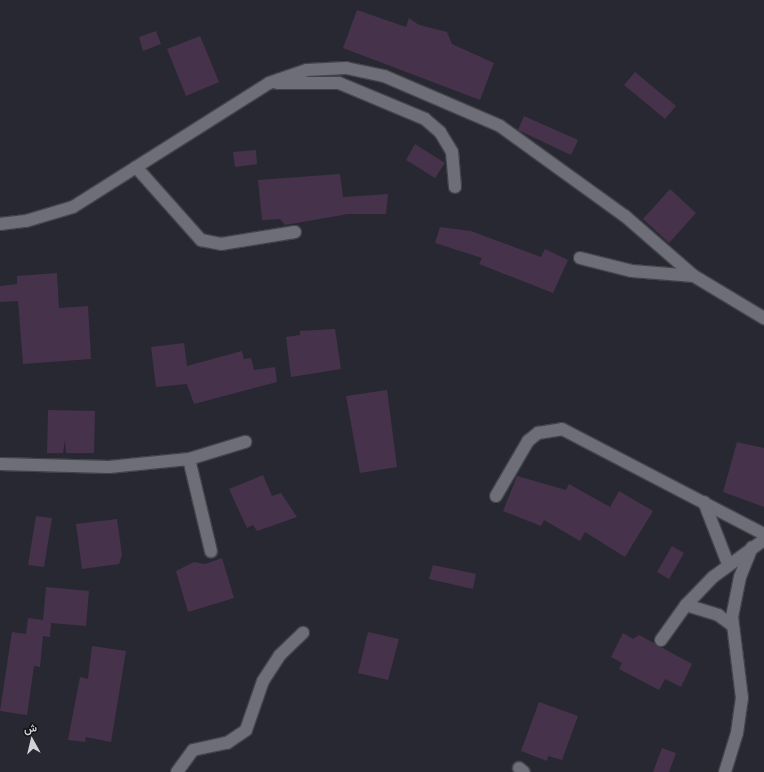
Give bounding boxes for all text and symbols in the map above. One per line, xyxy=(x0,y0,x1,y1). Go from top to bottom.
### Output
text: ش xyxy=(23,719,38,736)
north arrow xyxy=(12,720,52,760)

